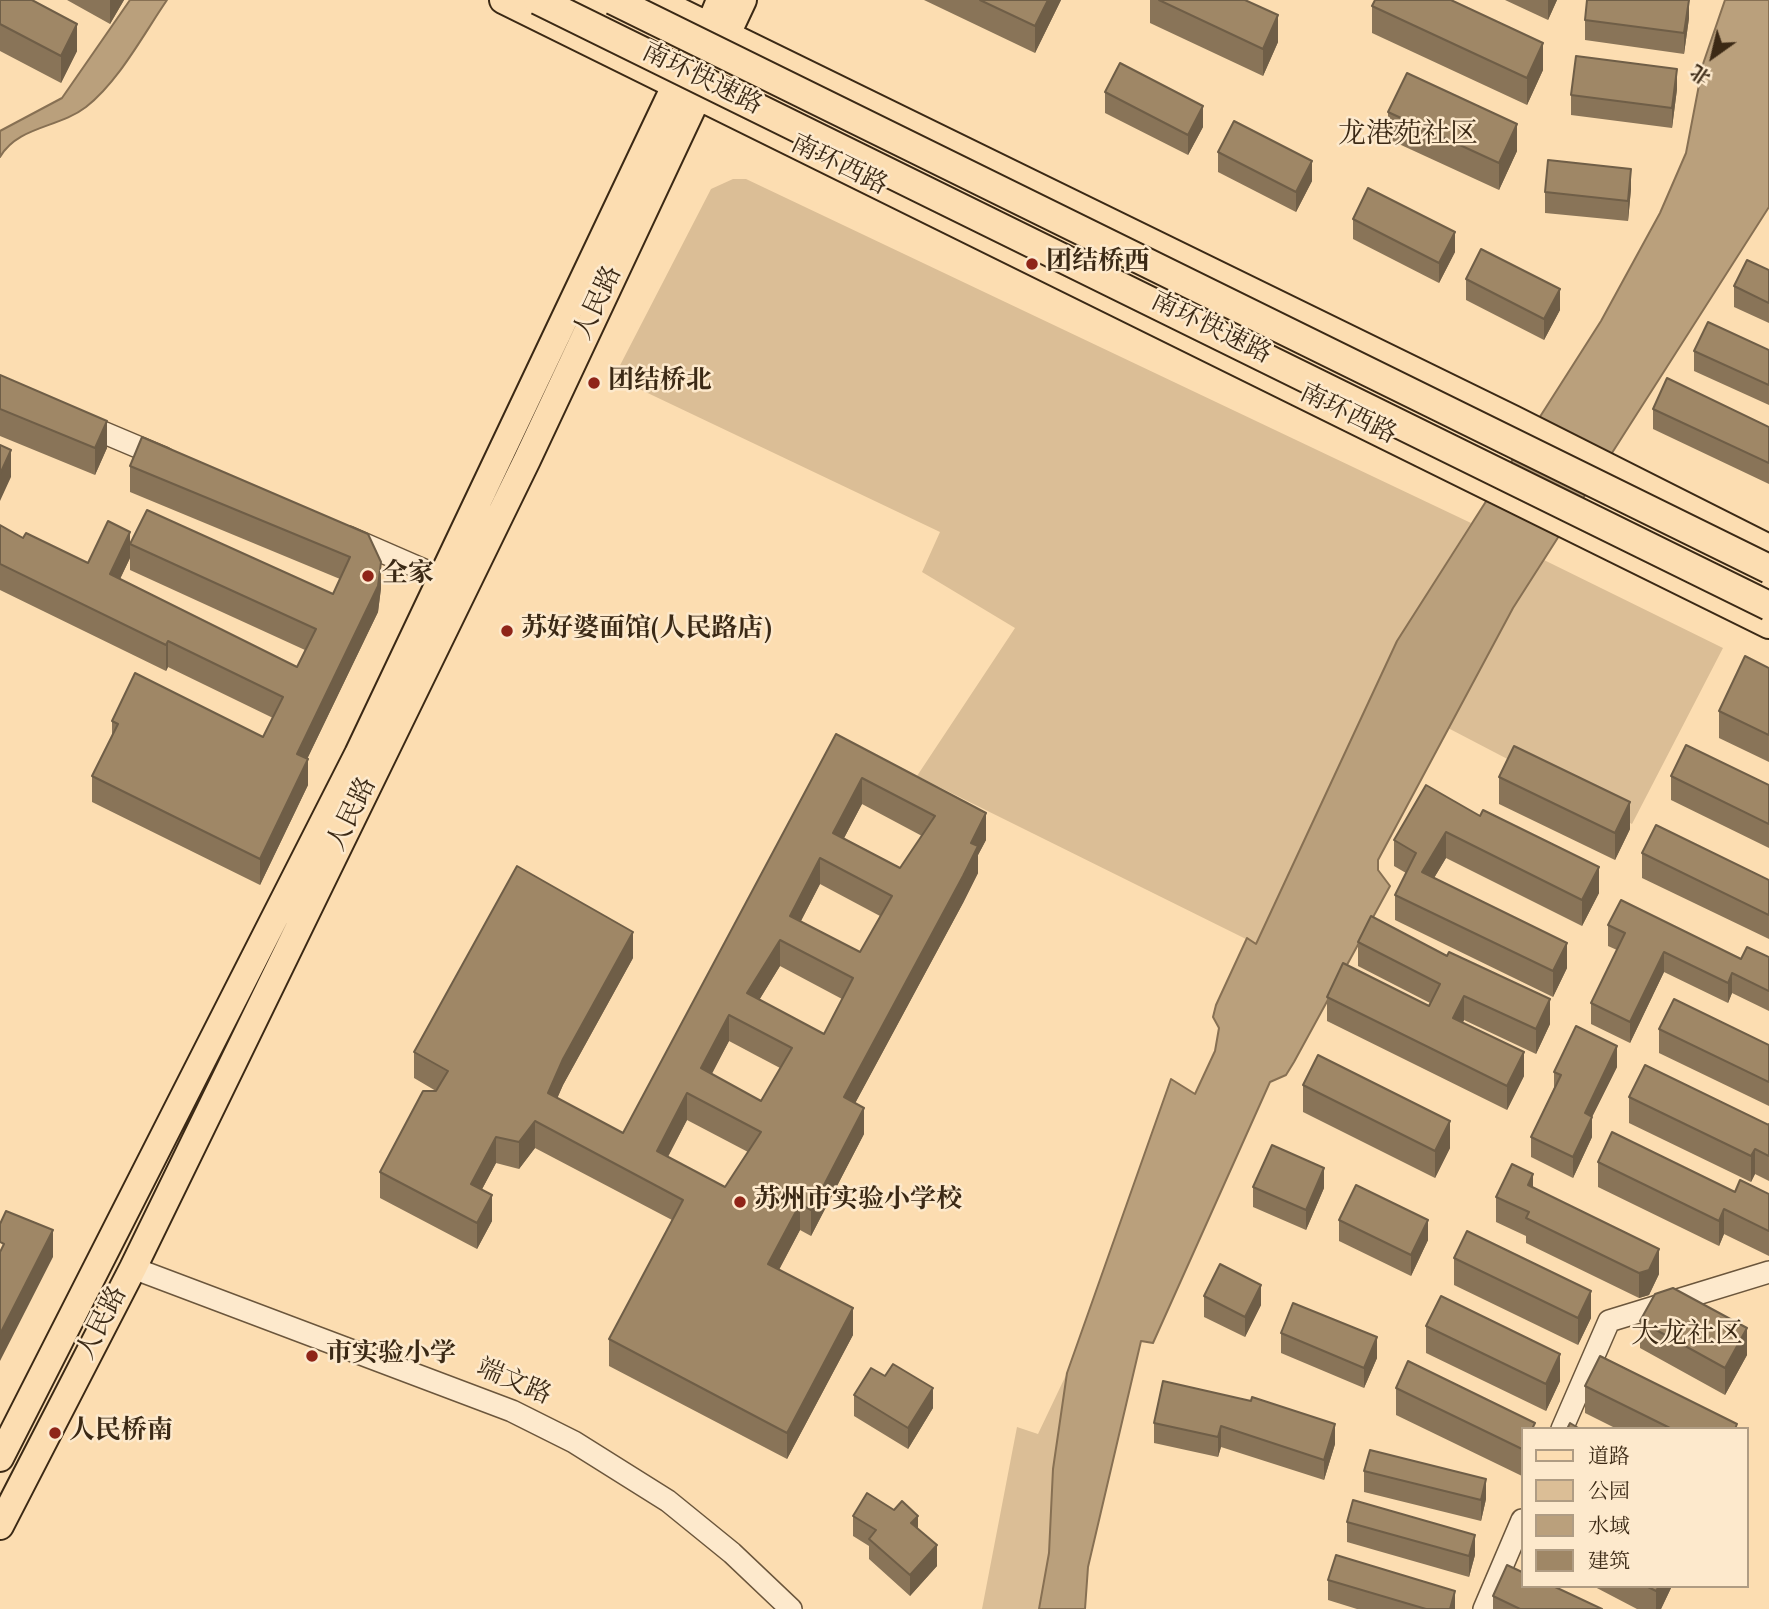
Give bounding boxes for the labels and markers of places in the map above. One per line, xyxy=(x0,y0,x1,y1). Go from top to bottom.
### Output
place label: 团结桥西 xyxy=(1046,248,1150,280)
marker: 团结桥西 xyxy=(1024,256,1040,272)
place label: 团结桥北 xyxy=(608,367,712,399)
marker: 团结桥北 xyxy=(586,375,602,391)
place label: 全家 xyxy=(382,560,434,592)
marker: 全家 xyxy=(360,568,376,584)
place label: 苏好婆面馆(人民路店) xyxy=(521,615,772,647)
marker: 苏好婆面馆(人民路店) xyxy=(499,623,515,639)
place label: 苏州市实验小学校 xyxy=(754,1186,962,1218)
marker: 苏州市实验小学校 xyxy=(732,1194,748,1210)
place label: 市实验小学 xyxy=(326,1340,456,1372)
marker: 市实验小学 xyxy=(304,1348,320,1364)
place label: 人民桥南 xyxy=(69,1417,173,1449)
marker: 人民桥南 xyxy=(47,1425,63,1441)

